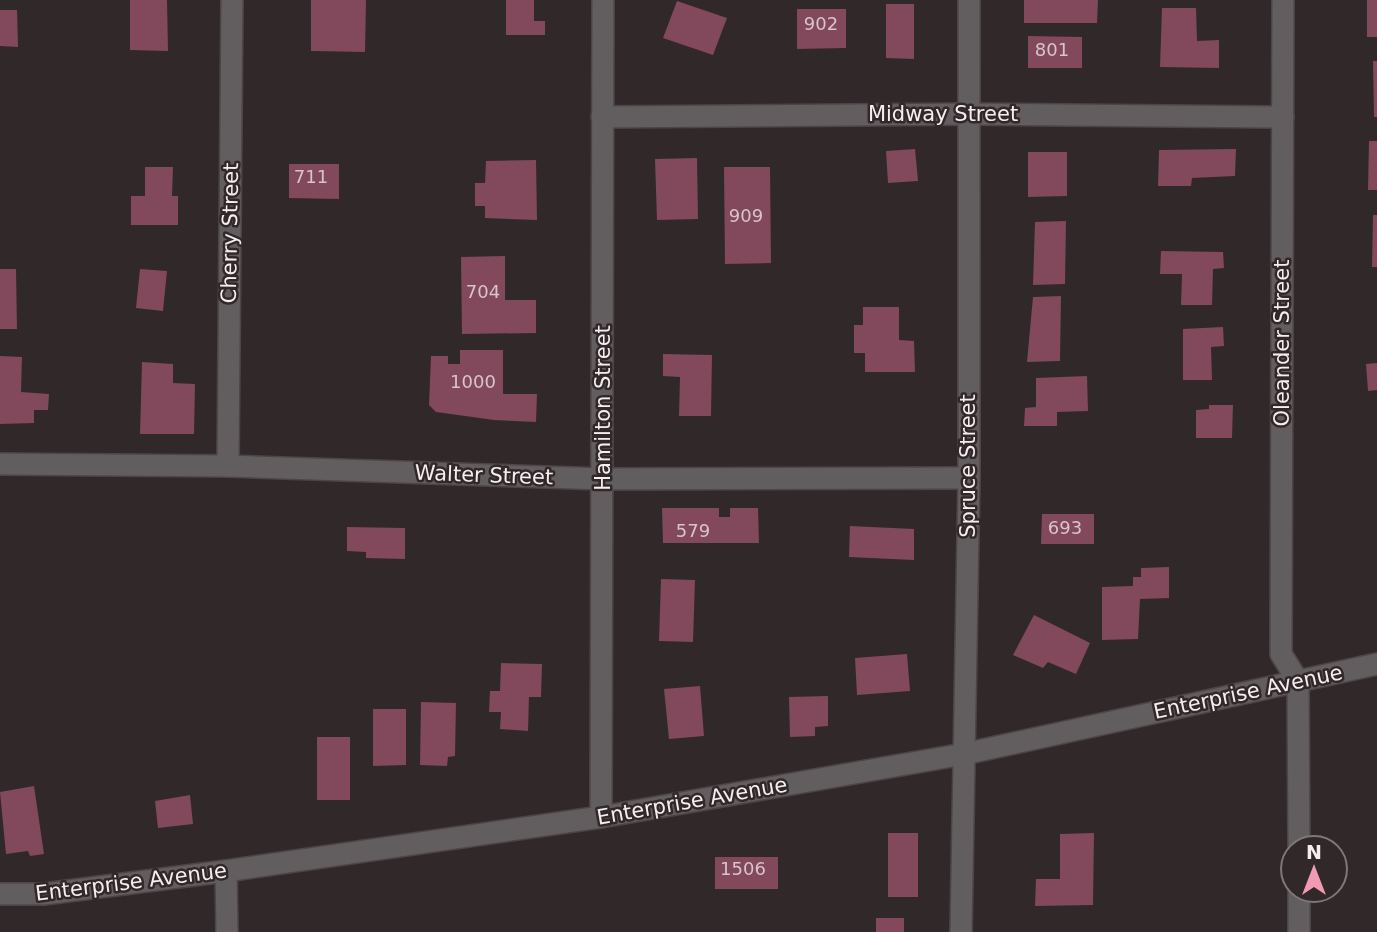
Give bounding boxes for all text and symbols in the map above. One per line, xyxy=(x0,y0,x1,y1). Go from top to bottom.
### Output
house number: 902 xyxy=(804,13,838,34)
house number: 801 xyxy=(1035,39,1069,60)
street label: Midway Street xyxy=(868,102,1018,126)
street label: Cherry Street xyxy=(217,162,243,304)
house number: 711 xyxy=(294,166,328,187)
house number: 909 xyxy=(729,205,763,226)
street label: Oleander Street xyxy=(1270,260,1294,426)
house number: 704 xyxy=(466,281,500,302)
street label: Hamilton Street xyxy=(591,325,615,491)
house number: 1000 xyxy=(450,371,496,392)
street label: Spruce Street xyxy=(956,394,980,538)
street label: Walter Street xyxy=(414,461,554,489)
house number: 693 xyxy=(1048,517,1082,538)
house number: 579 xyxy=(676,520,710,541)
street label: Enterprise Avenue xyxy=(1151,660,1345,724)
street label: Enterprise Avenue xyxy=(595,772,789,830)
north arrow xyxy=(1279,834,1349,904)
text: N xyxy=(1306,841,1322,863)
street label: Enterprise Avenue xyxy=(34,858,228,906)
house number: 1506 xyxy=(720,858,766,879)

